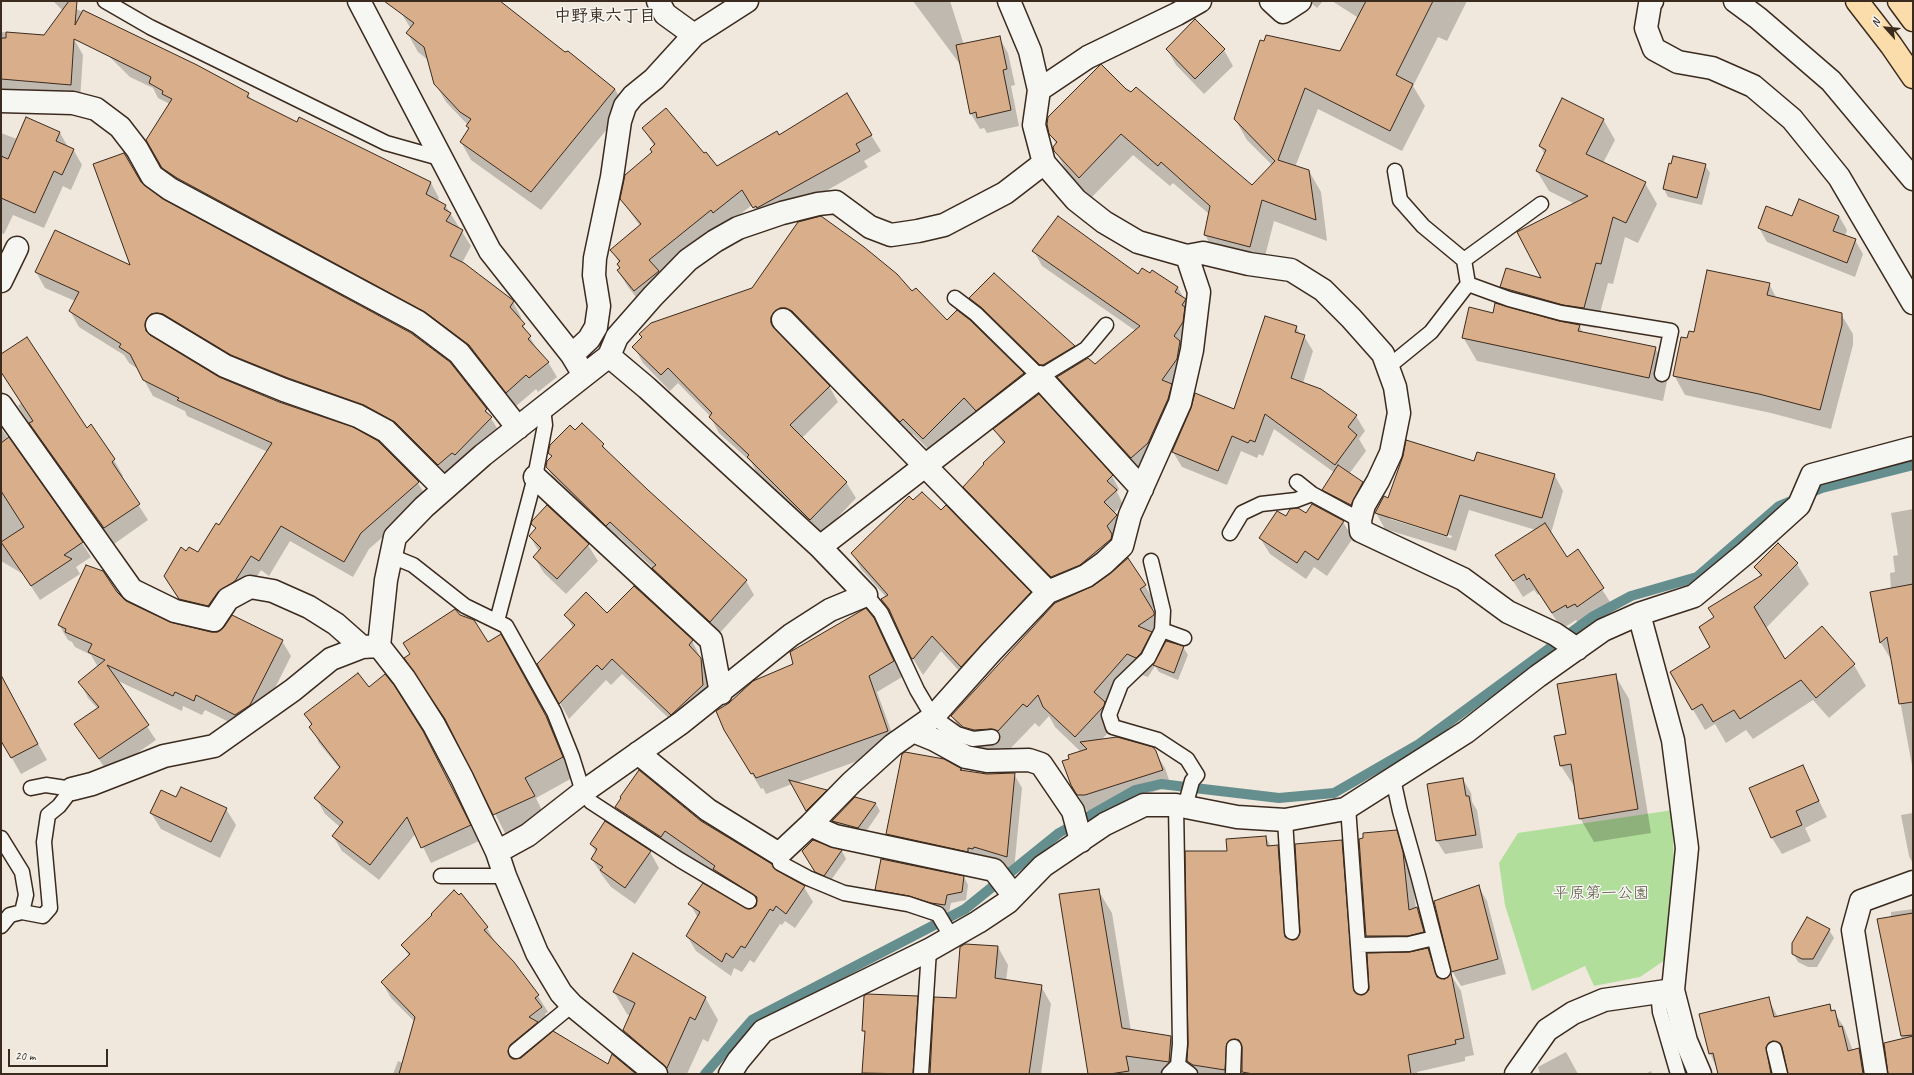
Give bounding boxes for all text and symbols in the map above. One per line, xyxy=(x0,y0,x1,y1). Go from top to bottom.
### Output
district label: 中野東六丁目 xyxy=(554,7,656,27)
north arrow xyxy=(1866,8,1906,48)
text: N xyxy=(1868,16,1883,29)
park label: 平原第一公園 xyxy=(1553,884,1649,904)
scale bar xyxy=(10,1041,110,1067)
text: 20 m xyxy=(15,1048,35,1064)

